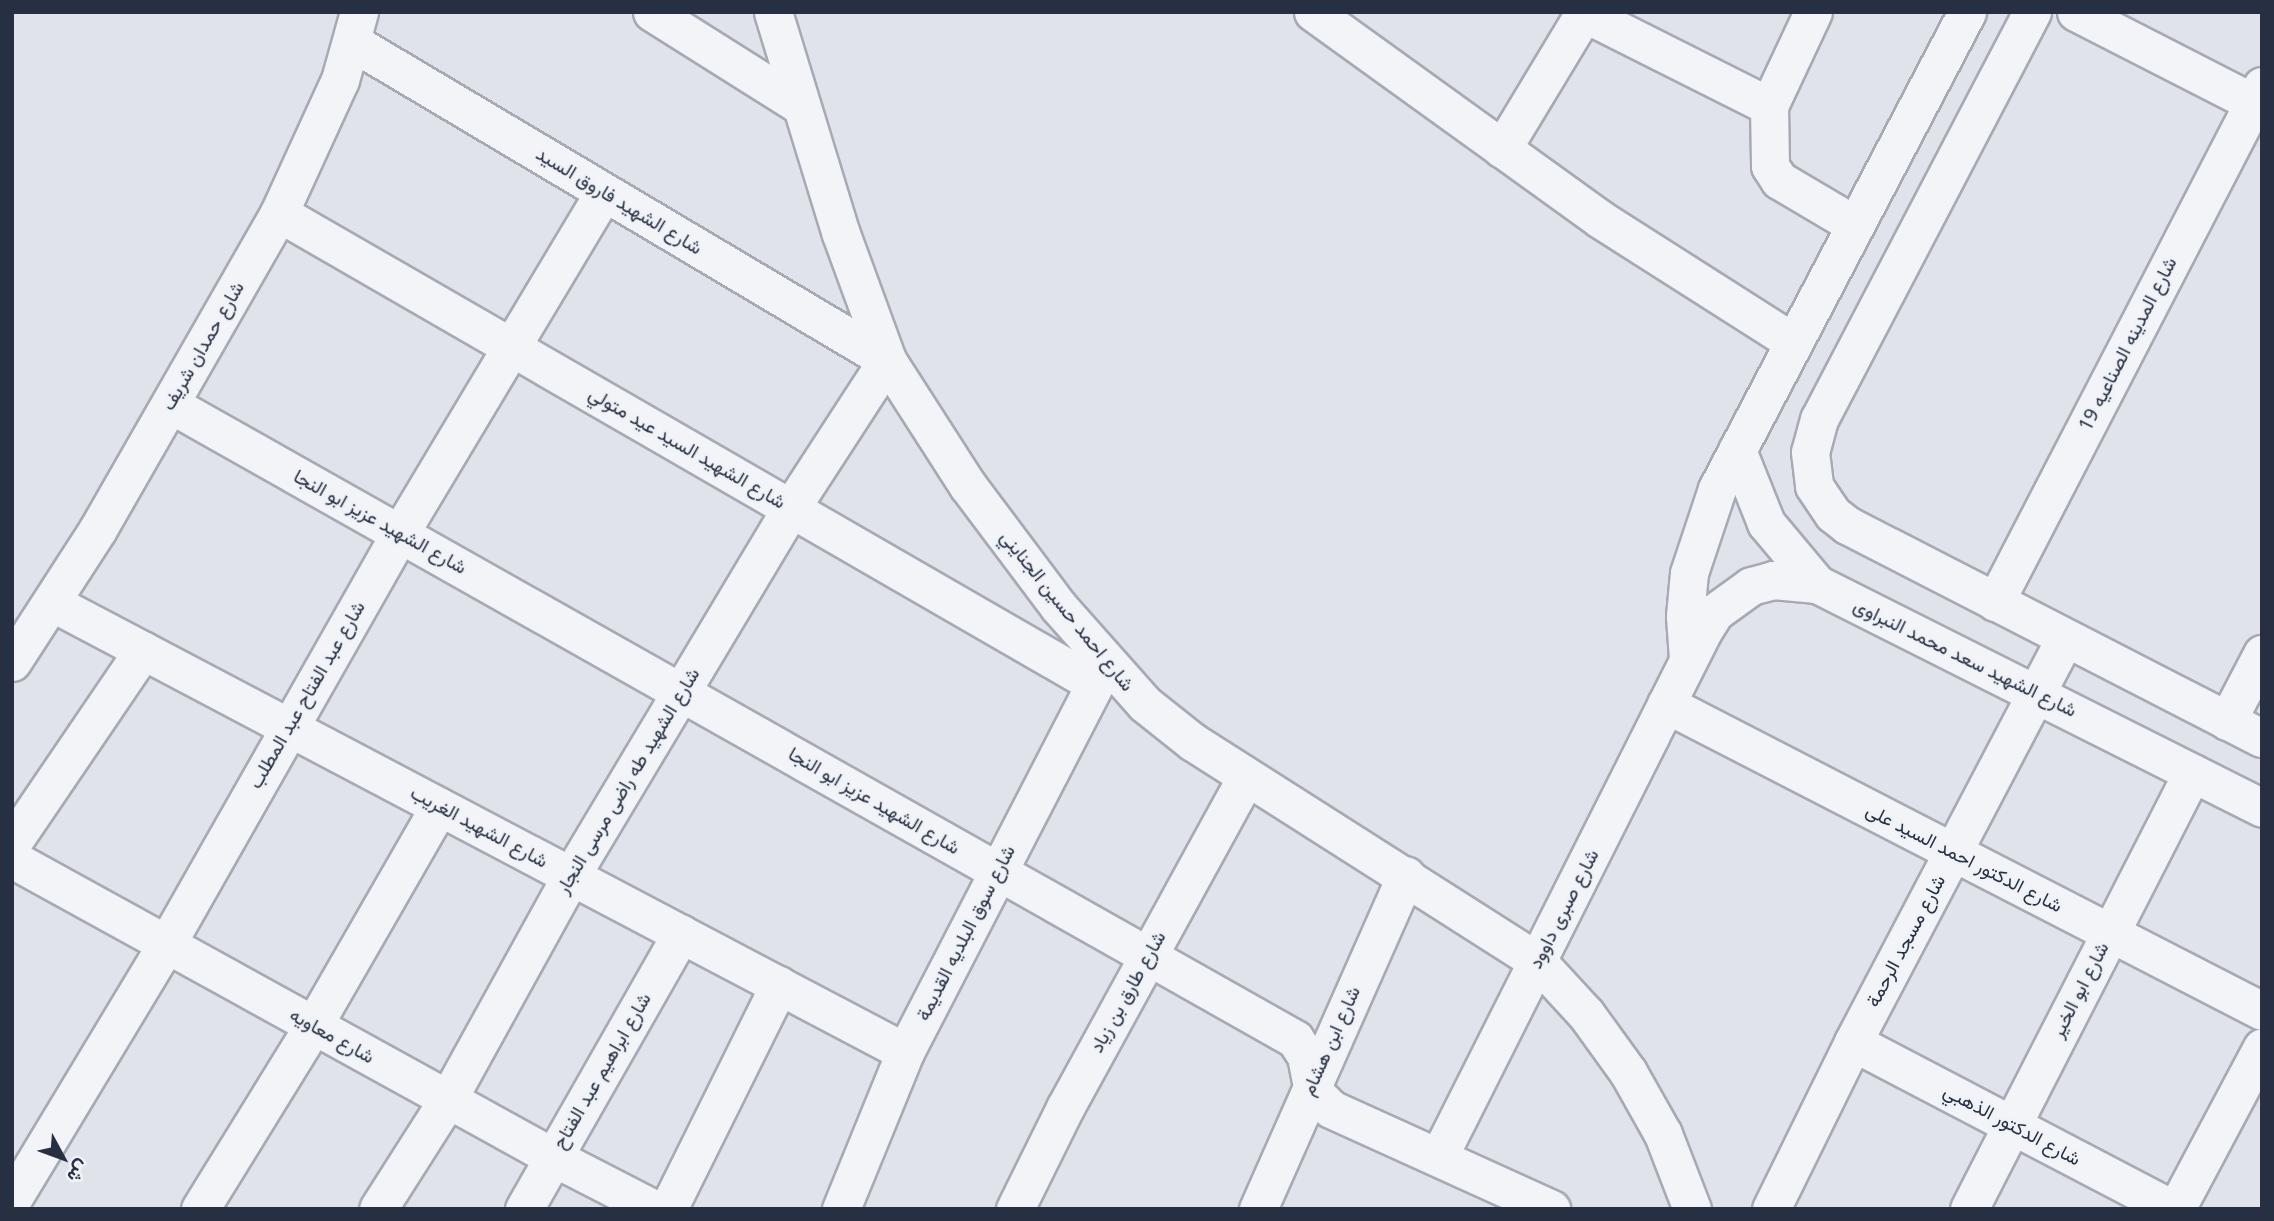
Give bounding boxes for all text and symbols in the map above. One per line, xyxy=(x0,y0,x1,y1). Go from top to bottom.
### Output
street label: شارع الشهيد فاروق السيد xyxy=(532,142,706,260)
street label: شارع المدينه الصناعيه 19 xyxy=(2074,253,2182,435)
street label: شارع حمدان شريف xyxy=(157,278,249,414)
street label: شارع الشهيد السيد عيد متولي xyxy=(585,382,789,514)
street label: شارع الشهيد عزيز ابو النجا xyxy=(290,465,470,579)
street label: شارع احمد حسين الجنايني xyxy=(995,526,1139,696)
street label: شارع الشهيد سعد محمد النبراوى xyxy=(1850,594,2080,722)
street label: شارع عبد الفتاح عبد المطلب xyxy=(244,597,370,793)
street label: شارع الشهيد طه راضى مرسى النجار xyxy=(551,664,705,898)
street label: شارع الشهيد عزيز ابو النجا xyxy=(784,743,964,859)
street label: شارع الشهيد الغريب xyxy=(406,781,552,873)
street label: شارع الدكتور احمد السيد على xyxy=(1862,799,2066,917)
street label: شارع سوق البلديه القديمة xyxy=(912,841,1020,1025)
street label: شارع صبرى داوود xyxy=(1524,846,1604,972)
street label: شارع مسجد الرحمة xyxy=(1862,871,1950,1011)
street label: شارع طارق بن زياد xyxy=(1085,927,1171,1057)
street label: شارع ابو الخير xyxy=(2046,938,2114,1042)
street label: شارع ابن هشام xyxy=(1297,983,1365,1099)
street label: شارع ابراهيم عبد الفتاح xyxy=(548,989,656,1153)
street label: شارع معاويه xyxy=(286,1003,378,1069)
street label: شارع الدكتور الذهبي xyxy=(1940,1079,2084,1171)
north arrow xyxy=(28,1123,98,1193)
text: ش xyxy=(62,1155,96,1189)

